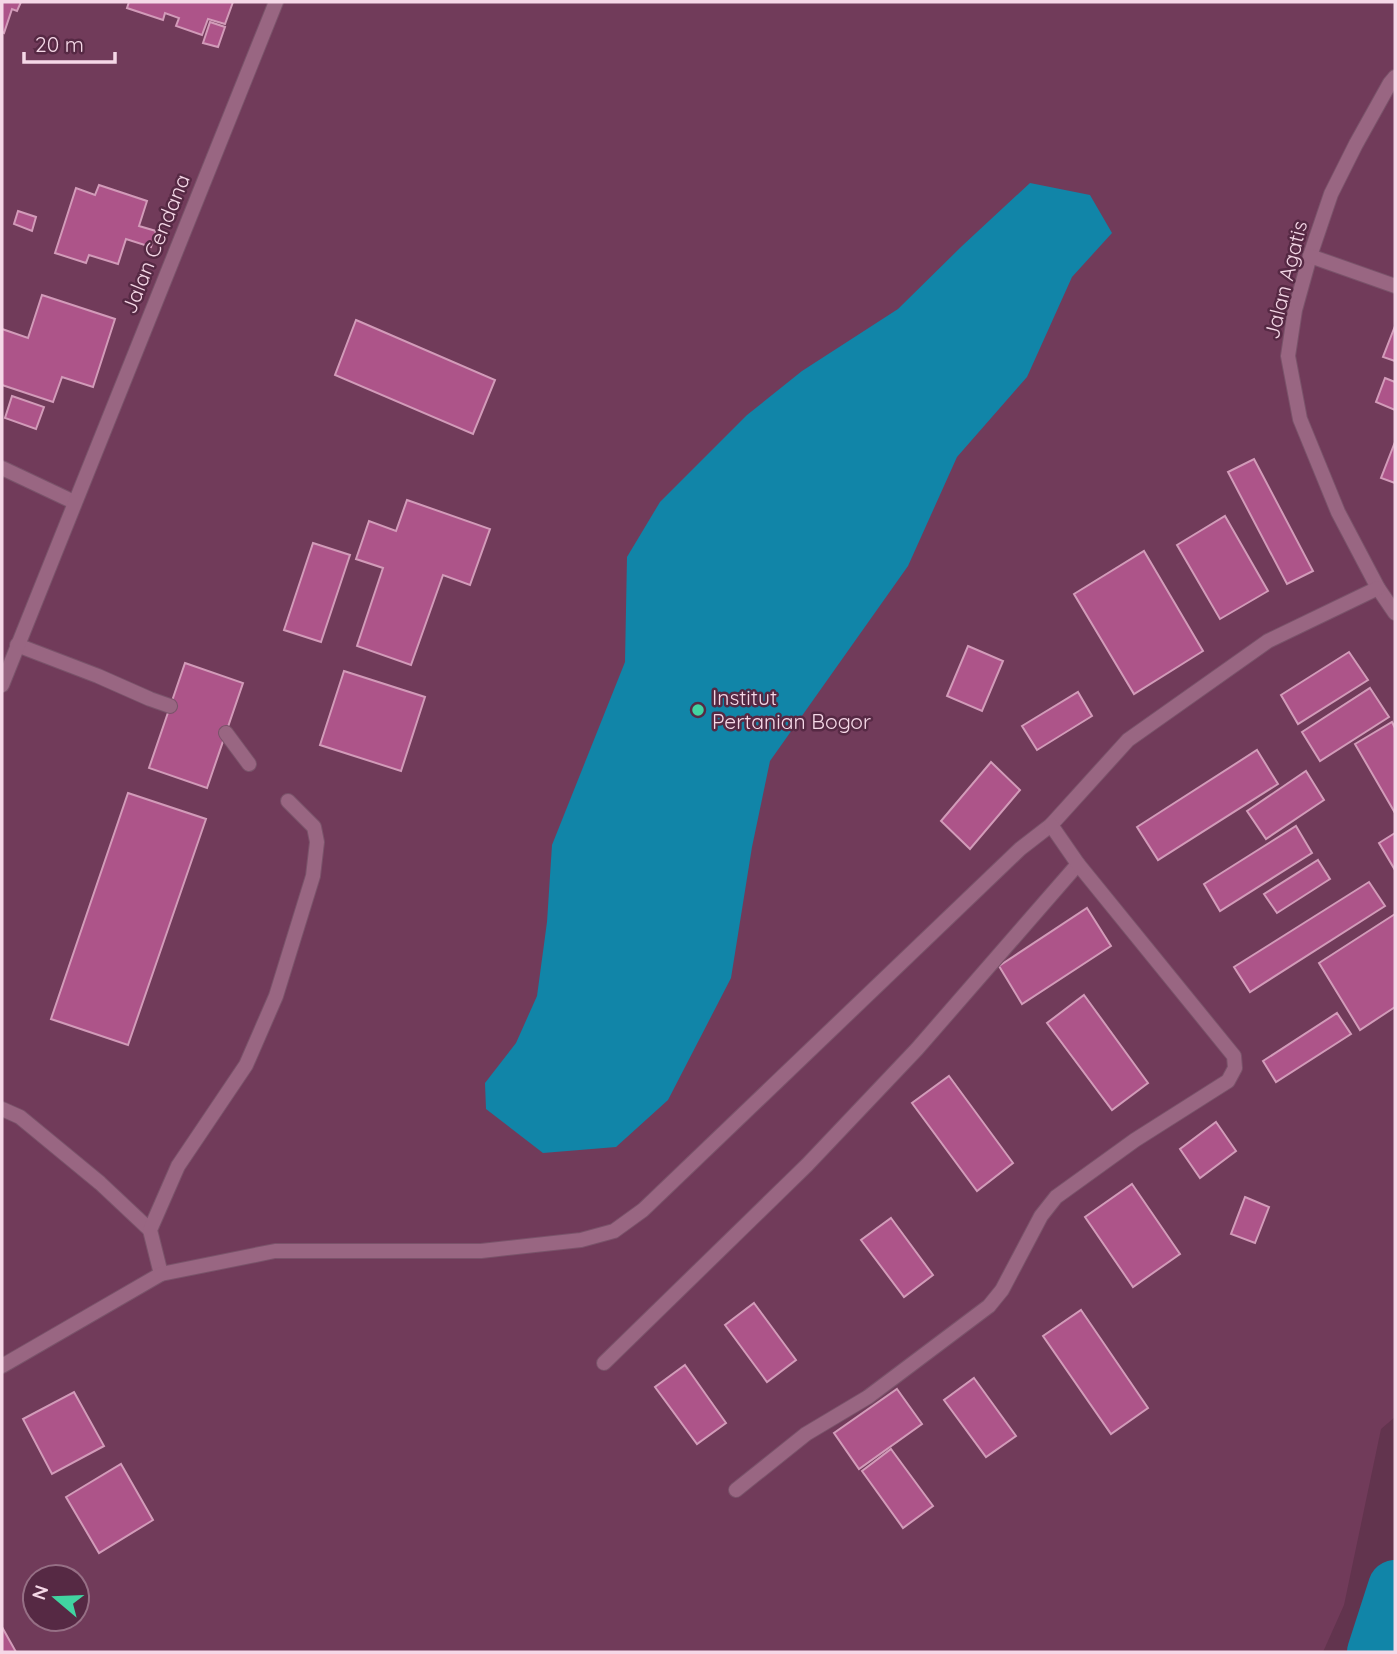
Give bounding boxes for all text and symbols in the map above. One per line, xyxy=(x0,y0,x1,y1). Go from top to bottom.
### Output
scale bar xyxy=(24,21,116,65)
text: 20 m xyxy=(35,31,84,57)
street label: Jalan Cendana xyxy=(115,170,195,317)
street label: Jalan Agatis xyxy=(1258,218,1312,342)
place label: Institut Pertanian Bogor xyxy=(712,684,871,734)
marker: Institut Pertanian Bogor xyxy=(690,702,706,718)
north arrow xyxy=(21,1563,91,1633)
text: N xyxy=(26,1582,54,1603)

